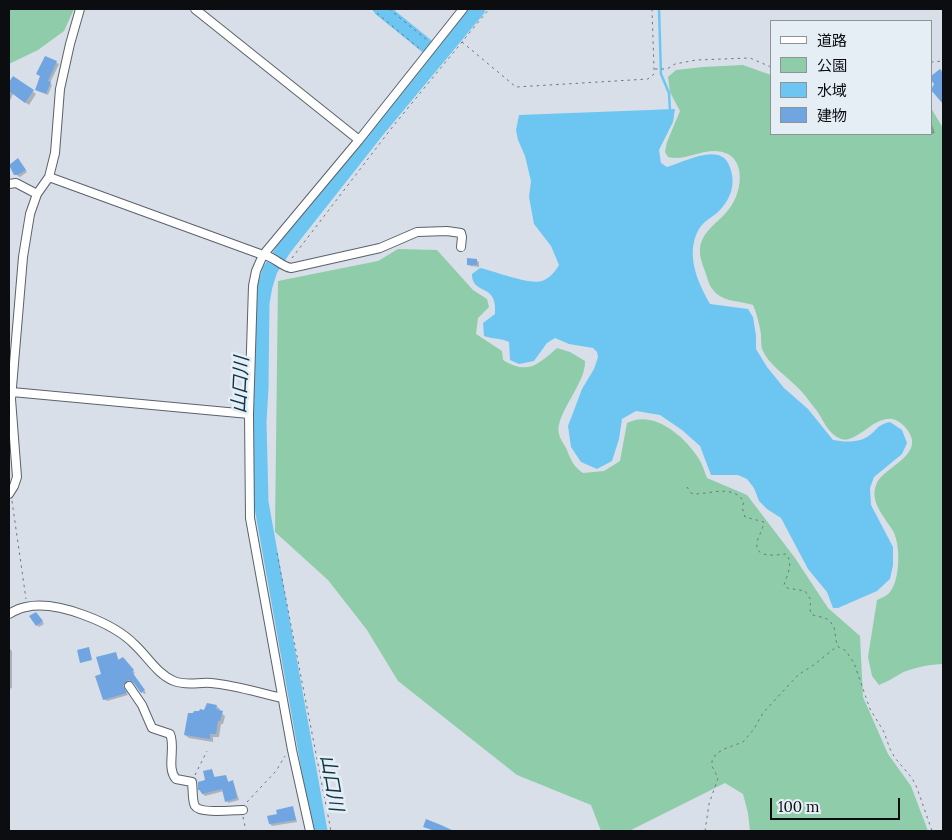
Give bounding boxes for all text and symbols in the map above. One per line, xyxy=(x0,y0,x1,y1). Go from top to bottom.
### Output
legend xyxy=(770,20,932,135)
text: 道路 xyxy=(817,31,847,50)
text: 公園 xyxy=(817,56,847,75)
text: 水域 xyxy=(817,81,847,100)
text: 建物 xyxy=(817,106,847,125)
water label: 山口川 xyxy=(228,356,254,414)
water label: 山口川 xyxy=(315,753,347,813)
scale bar xyxy=(772,788,902,820)
text: 100 m xyxy=(778,797,819,816)

